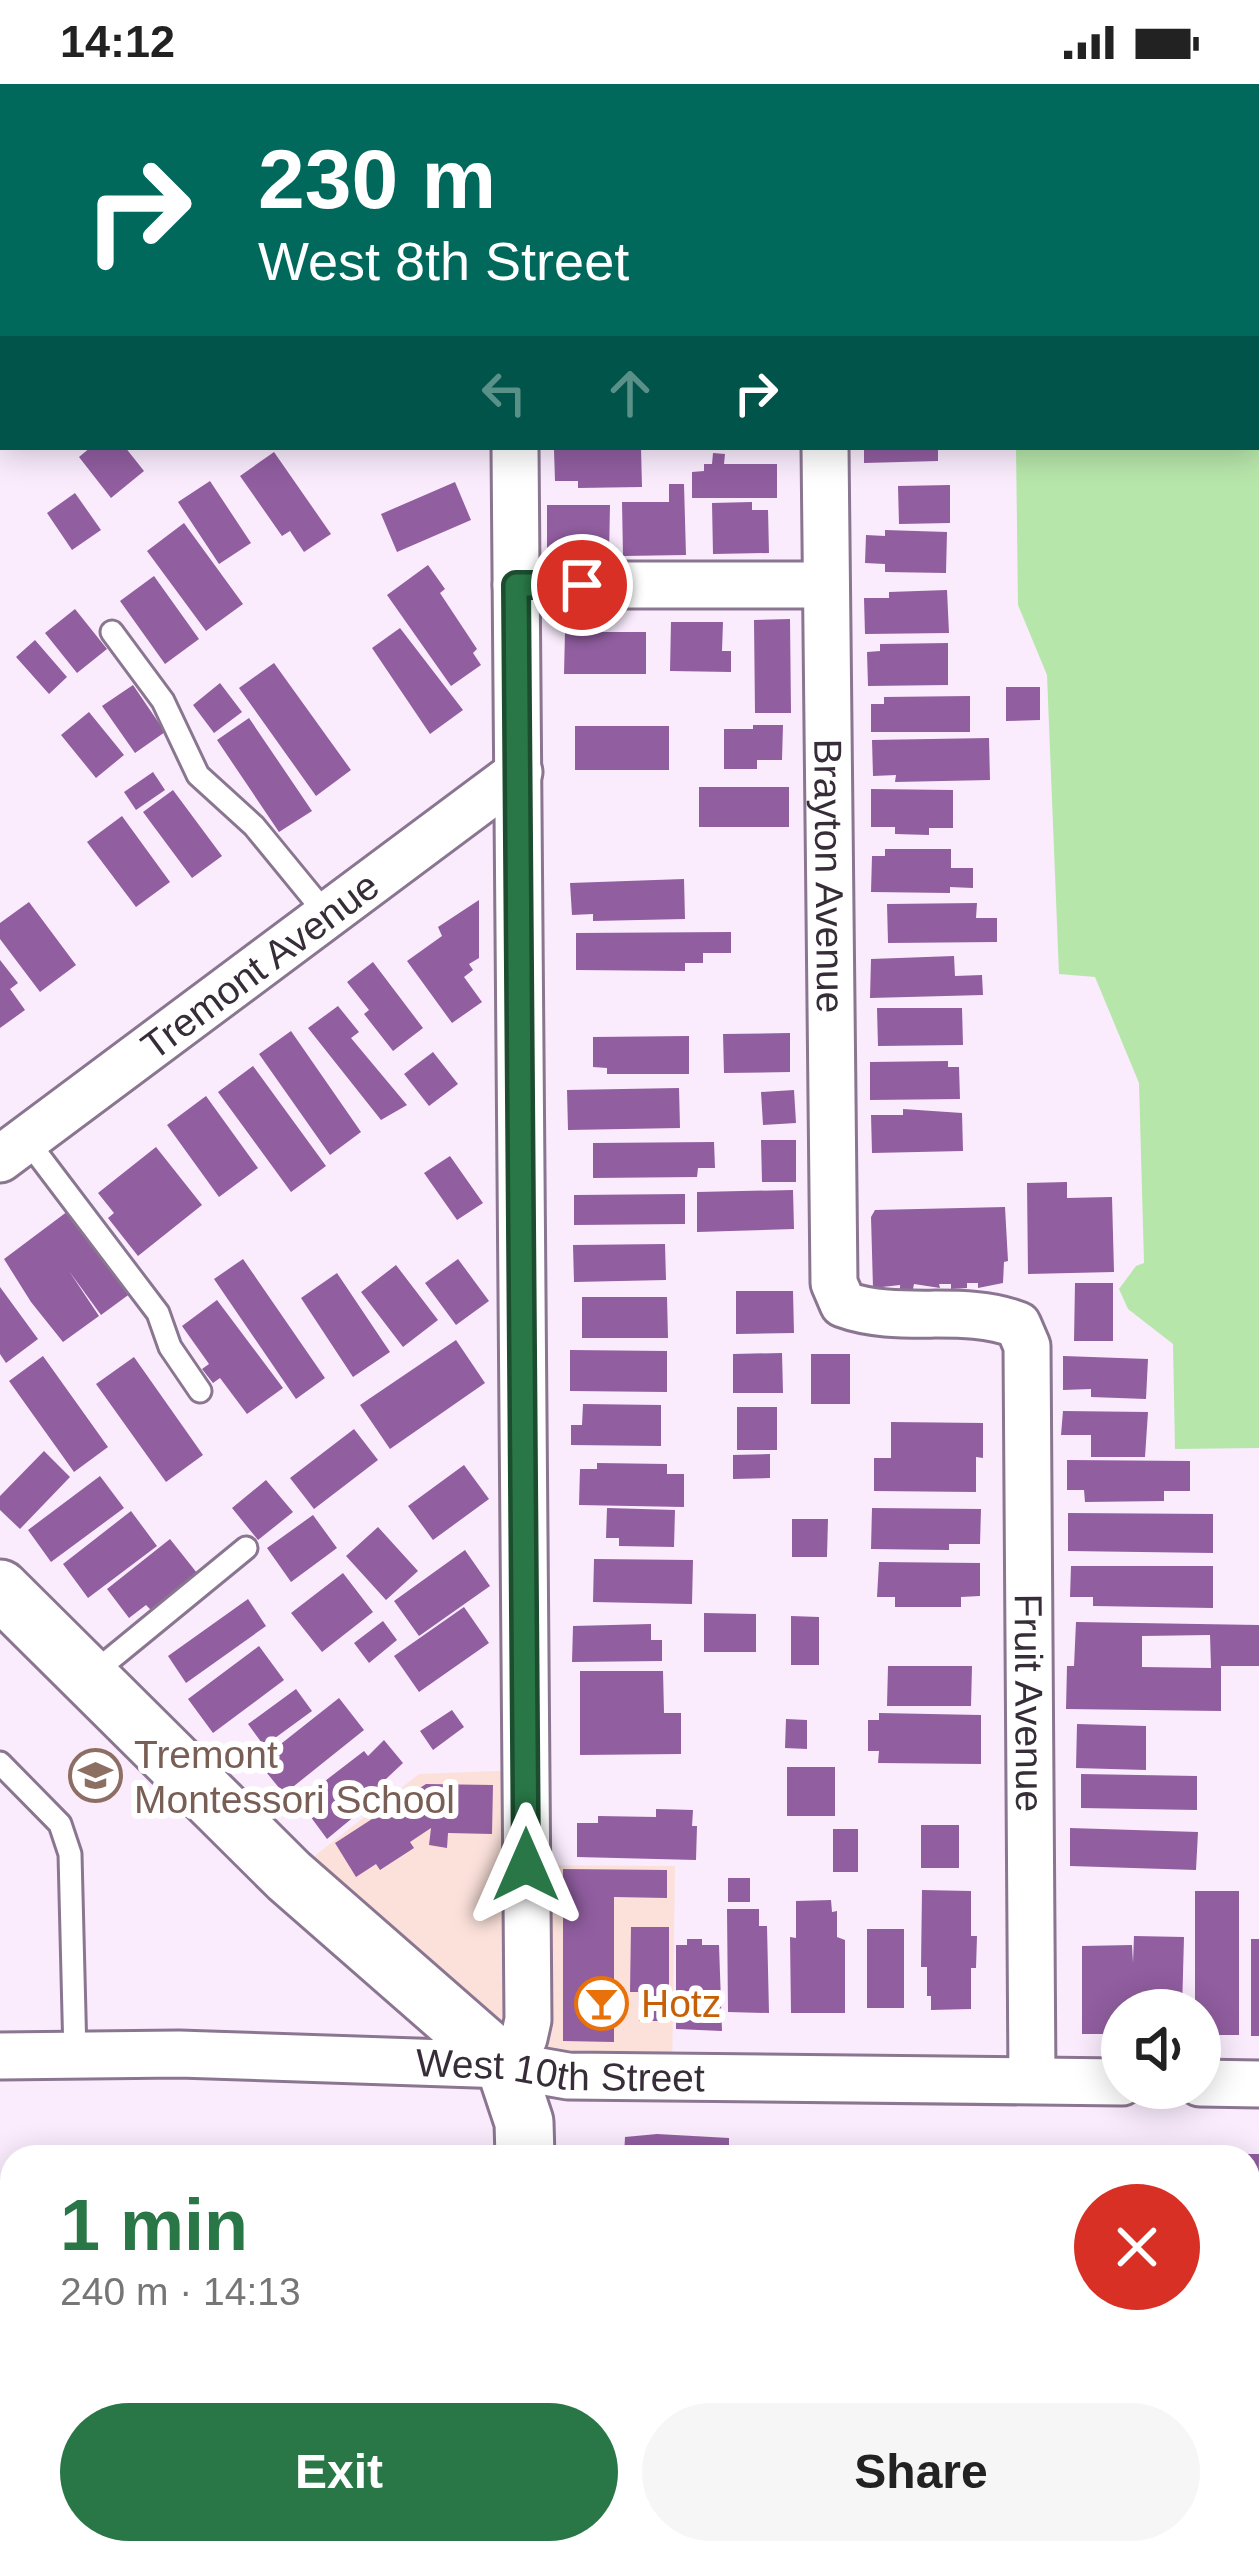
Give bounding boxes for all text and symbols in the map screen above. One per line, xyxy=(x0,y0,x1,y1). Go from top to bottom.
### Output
text: 14:12 xyxy=(60,16,175,67)
icon: right xyxy=(60,132,216,288)
text: 230 m xyxy=(258,132,496,226)
text: West 8th Street xyxy=(258,231,629,291)
icon: left xyxy=(471,360,537,426)
icon: ahead xyxy=(597,360,663,426)
icon: right xyxy=(723,360,789,426)
pin xyxy=(531,534,633,636)
icon: arrive xyxy=(549,552,615,618)
street label: Brayton Avenue xyxy=(807,738,853,1014)
street label: Tremont Avenue xyxy=(133,863,386,1067)
street label: Fruit Avenue xyxy=(1007,1594,1052,1812)
place label: Tremont Montessori School xyxy=(134,1733,455,1821)
school or university icon: Tremont Montessori School xyxy=(67,1748,123,1804)
position arrow xyxy=(463,1802,589,1928)
bar icon: Hotz xyxy=(574,1975,630,2031)
place label: Hotz xyxy=(641,1982,721,2025)
map controls xyxy=(1101,1989,1221,2109)
button: sound xyxy=(1101,1989,1221,2109)
street label: West 10th Street xyxy=(415,2041,705,2099)
button: close xyxy=(1074,2184,1200,2310)
text: 1 min xyxy=(60,2185,248,2265)
text: 240 m · 14:13 xyxy=(60,2270,301,2313)
button: Exit xyxy=(60,2403,618,2541)
button: Share xyxy=(642,2403,1200,2541)

